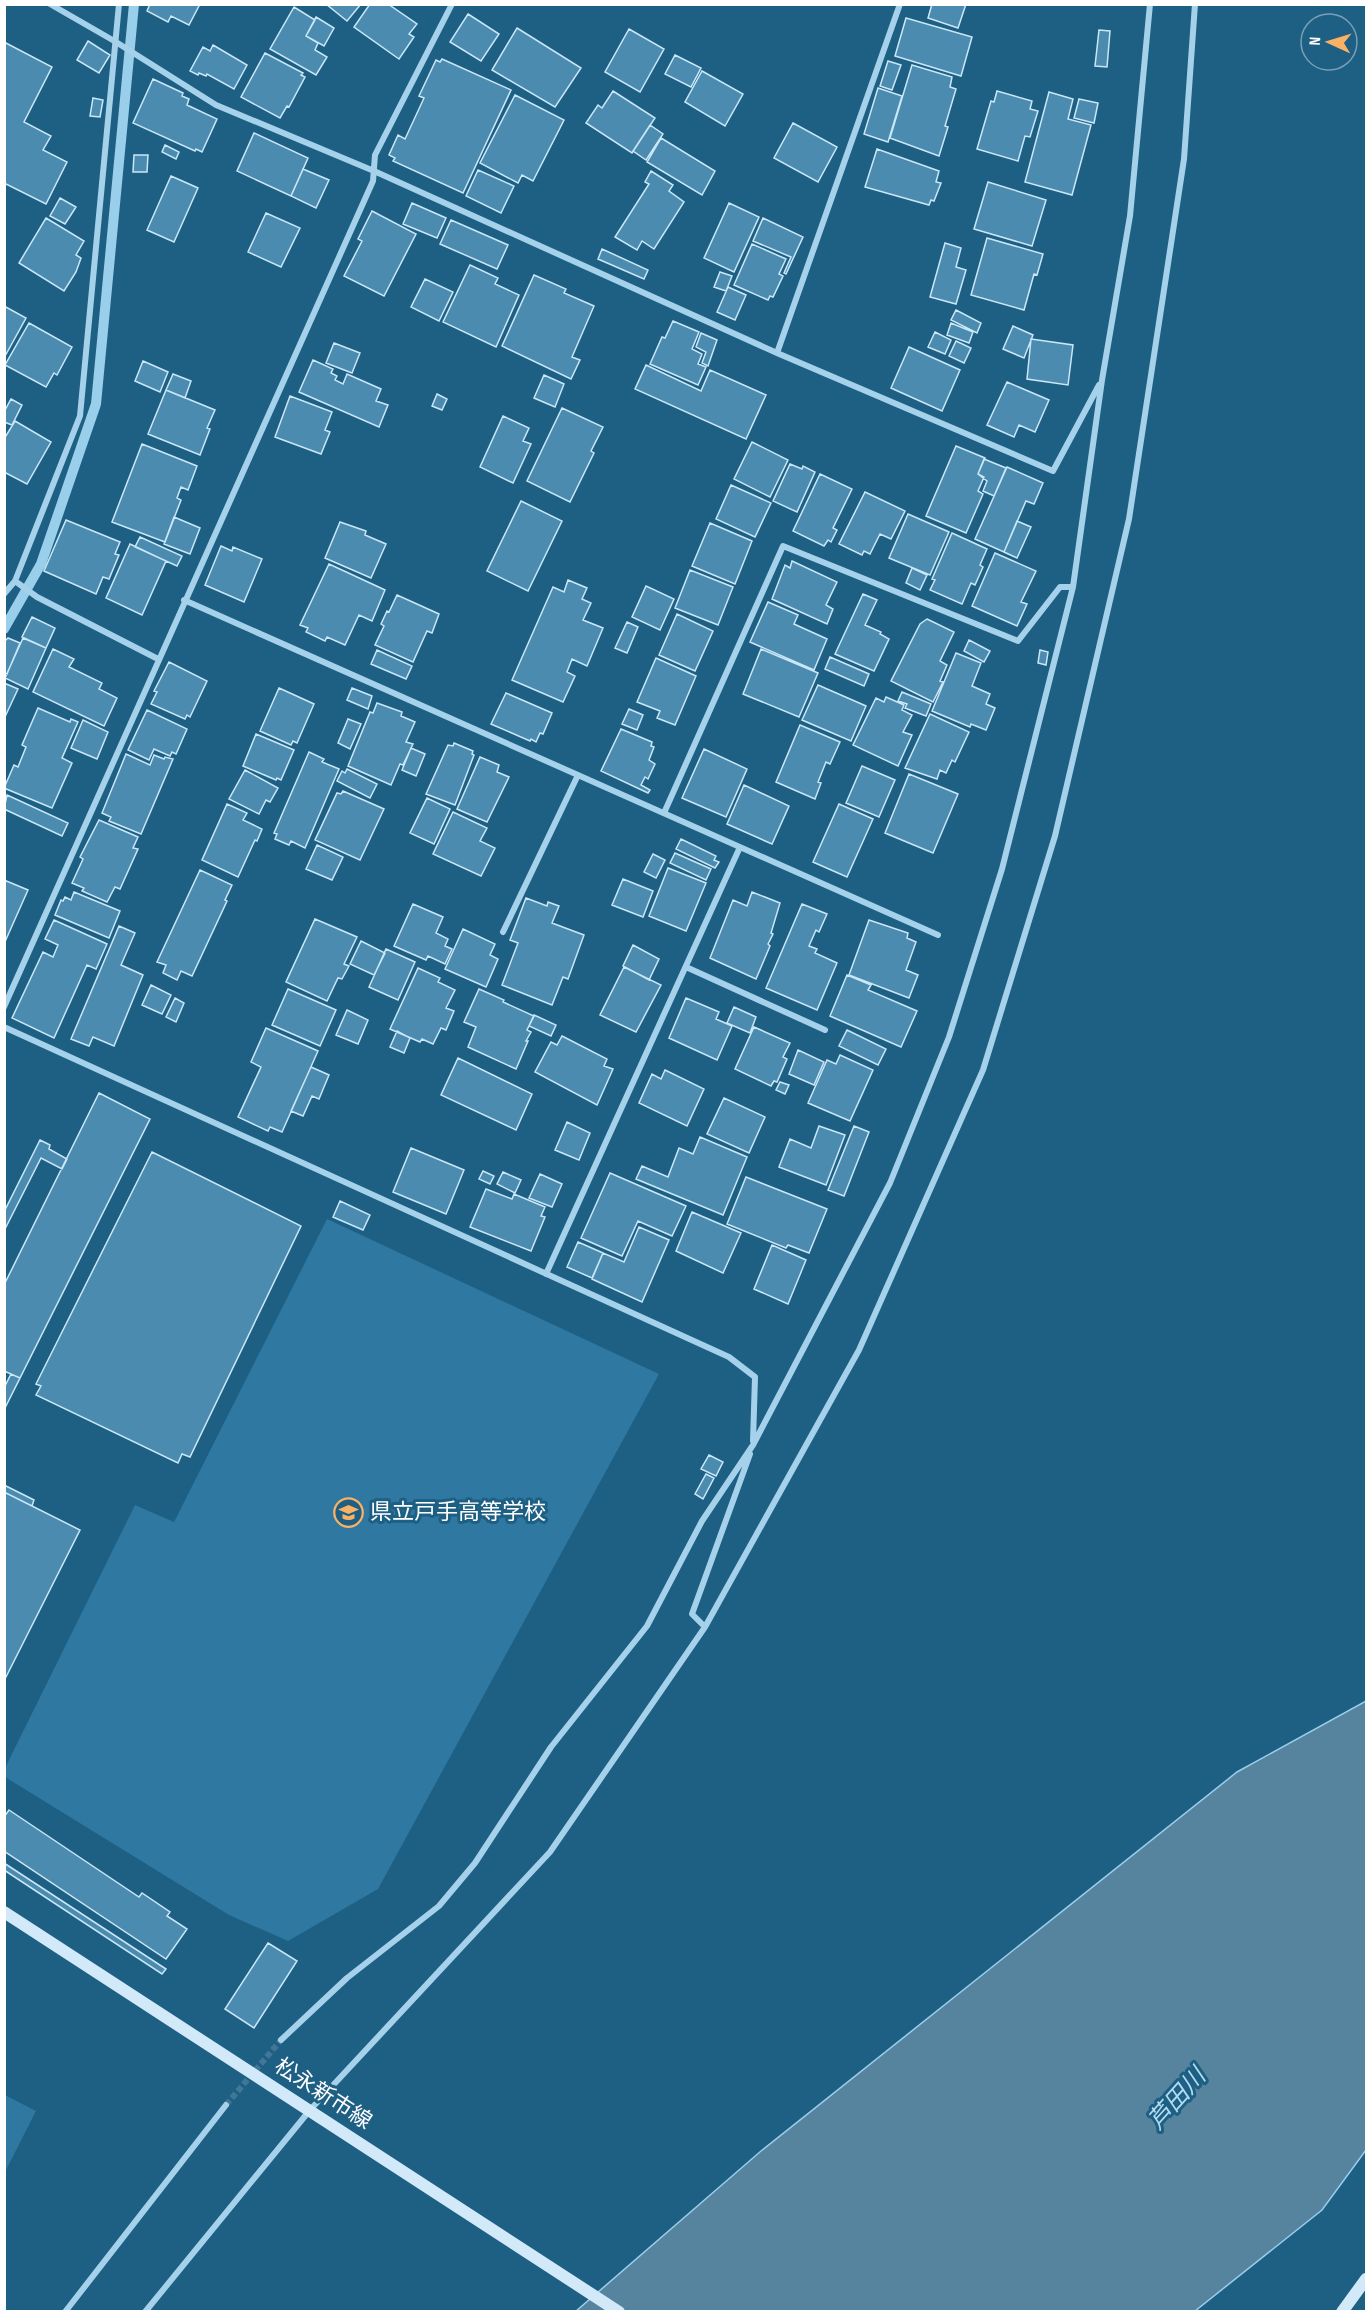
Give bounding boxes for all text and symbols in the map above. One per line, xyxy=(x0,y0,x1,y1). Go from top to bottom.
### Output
north arrow xyxy=(1299,12,1359,72)
text: N xyxy=(1306,36,1325,46)
school or university icon: 県立戸手高等学校 xyxy=(333,1496,365,1528)
place label: 県立戸手高等学校 xyxy=(370,1499,546,1526)
street label: 松永新市線 xyxy=(270,2053,376,2135)
water label: 芦田川 xyxy=(1142,2060,1214,2135)

